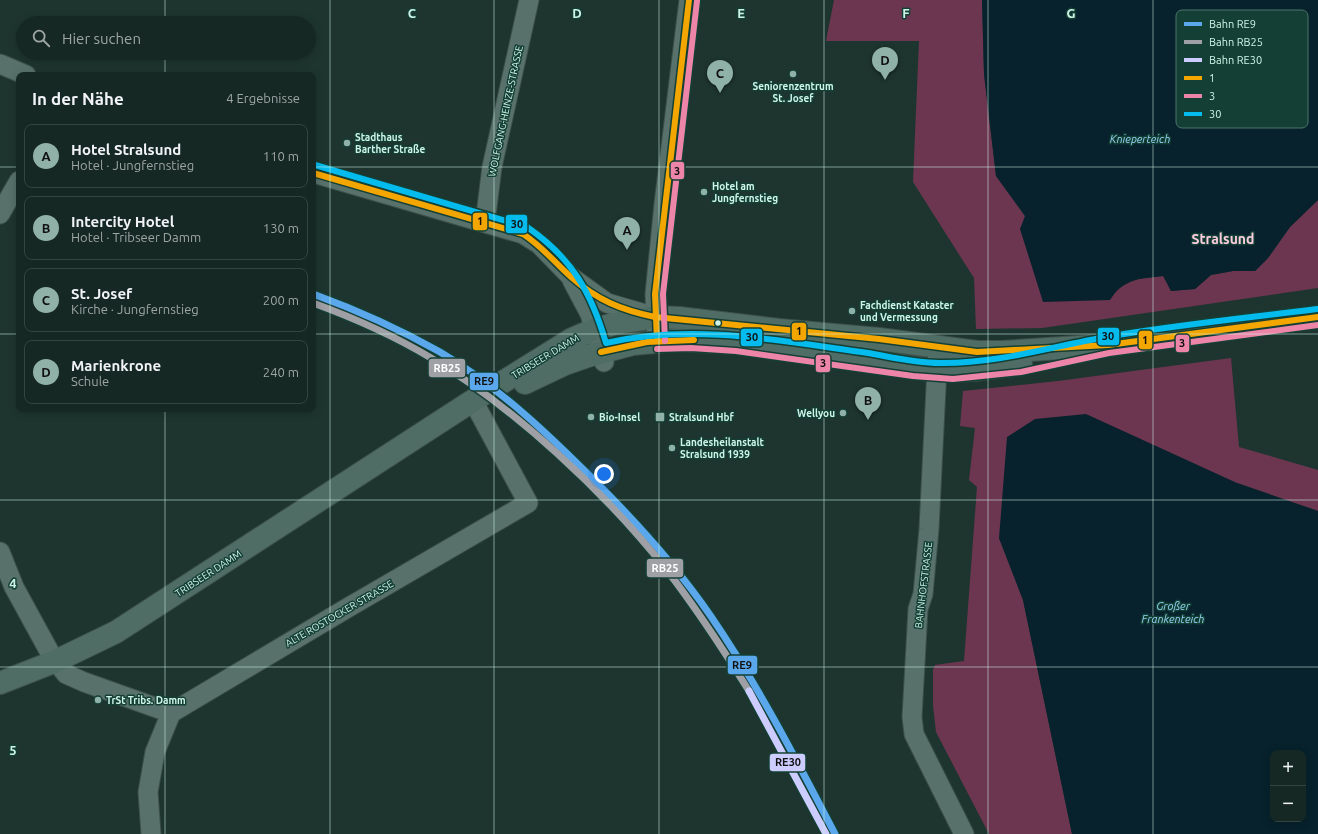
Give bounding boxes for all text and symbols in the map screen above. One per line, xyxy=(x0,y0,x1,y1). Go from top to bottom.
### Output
text: C xyxy=(408,6,417,20)
text: D xyxy=(572,6,582,20)
text: E xyxy=(737,6,745,20)
text: F xyxy=(902,6,910,20)
text: G xyxy=(1067,6,1076,20)
legend xyxy=(1176,10,1308,128)
search box xyxy=(16,16,316,60)
text: Bahn RE9 xyxy=(1209,18,1256,30)
icon: search xyxy=(30,27,52,49)
text: Hier suchen xyxy=(62,30,141,47)
text: Bahn RB25 xyxy=(1209,36,1263,48)
street label: WOLFGANG-HEINZE-STRASSE xyxy=(486,44,525,178)
pin: D xyxy=(872,47,898,80)
text: Bahn RE30 xyxy=(1209,54,1262,66)
pin: C xyxy=(707,60,733,93)
marker: Seniorenzentrum St. Josef xyxy=(788,69,798,79)
text: 1 xyxy=(1209,72,1215,84)
place label: Seniorenzentrum St. Josef xyxy=(753,81,834,104)
text: In der Nähe xyxy=(32,89,124,108)
text: 3 xyxy=(1209,90,1215,102)
text: 4 Ergebnisse xyxy=(226,91,300,105)
text: 30 xyxy=(1209,108,1221,120)
place label: Stadthaus Barther Straße xyxy=(355,132,425,155)
water label: Knieperteich xyxy=(1110,133,1170,145)
marker: Stadthaus Barther Straße xyxy=(342,138,352,148)
text: Hotel Stralsund xyxy=(71,141,181,158)
text: A xyxy=(41,149,51,163)
text: 110 m xyxy=(263,149,299,163)
text: Hotel · Jungfernstieg xyxy=(71,158,194,172)
line badge: 3 xyxy=(670,161,685,180)
text: 3 xyxy=(674,165,680,177)
place label: Hotel am Jungfernstieg xyxy=(712,181,778,204)
marker: Hotel am Jungfernstieg xyxy=(699,187,709,197)
line badge: 1 xyxy=(472,212,488,231)
text: Intercity Hotel xyxy=(71,213,174,230)
line badge: 30 xyxy=(505,214,528,234)
text: 1 xyxy=(477,215,483,227)
pin: A xyxy=(614,217,640,250)
text: 30 xyxy=(511,218,523,230)
text: B xyxy=(42,221,50,235)
text: 130 m xyxy=(263,221,299,235)
text: Hotel · Tribseer Damm xyxy=(71,230,201,244)
district label: Stralsund xyxy=(1192,231,1254,247)
text: St. Josef xyxy=(71,285,132,302)
text: C xyxy=(42,293,50,307)
text: 200 m xyxy=(263,293,299,307)
place label: Fachdienst Kataster und Vermessung xyxy=(860,300,955,323)
text: Kirche · Jungfernstieg xyxy=(71,302,199,316)
marker: Fachdienst Kataster und Vermessung xyxy=(847,306,857,316)
unlabelled marker xyxy=(713,318,723,328)
line badge: 1 xyxy=(791,322,807,341)
text: 1 xyxy=(796,325,802,337)
line badge: 30 xyxy=(1097,327,1120,346)
line badge: 30 xyxy=(740,328,763,347)
text: 30 xyxy=(1102,330,1114,342)
line badge: 1 xyxy=(1138,330,1153,350)
text: 30 xyxy=(746,331,758,343)
street label: TRIBSEER DAMM xyxy=(510,332,581,381)
text: 1 xyxy=(1142,334,1148,346)
line badge: 3 xyxy=(1175,334,1190,353)
text: 3 xyxy=(1179,337,1185,349)
line badge: 3 xyxy=(815,354,831,373)
text: Marienkrone xyxy=(71,357,161,374)
text: 3 xyxy=(820,357,826,369)
line badge: RB25 xyxy=(428,358,466,378)
text: RB25 xyxy=(434,362,460,374)
text: D xyxy=(41,365,51,379)
text: 240 m xyxy=(263,365,299,379)
line badge: RE9 xyxy=(469,372,499,391)
text: Schule xyxy=(71,374,109,388)
text: RE9 xyxy=(474,375,494,387)
pin: B xyxy=(855,387,881,420)
place label: Wellyou xyxy=(797,408,835,419)
marker: Wellyou xyxy=(838,408,848,418)
marker: Stralsund Hbf xyxy=(654,411,666,423)
marker: Bio-Insel xyxy=(586,412,596,422)
place label: Bio-Insel xyxy=(599,412,640,423)
place label: Stralsund Hbf xyxy=(669,412,735,423)
place label: Landesheilanstalt Stralsund 1939 xyxy=(680,437,764,460)
marker: Landesheilanstalt Stralsund 1939 xyxy=(667,443,677,453)
your location xyxy=(594,464,614,484)
street label: BAHNHOFSTRASSE xyxy=(913,541,934,629)
street label: TRIBSEER DAMM xyxy=(173,548,243,599)
line badge: RB25 xyxy=(646,558,684,578)
text: RB25 xyxy=(652,562,678,574)
text: 4 xyxy=(9,576,17,590)
street label: ALTE ROSTOCKER STRASSE xyxy=(283,578,396,649)
water label: Großer Frankenteich xyxy=(1142,600,1204,625)
line badge: RE9 xyxy=(727,655,758,675)
text: RE9 xyxy=(732,659,752,671)
marker: TrSt Tribs. Damm xyxy=(93,695,103,705)
place label: TrSt Tribs. Damm xyxy=(106,695,186,706)
text: 5 xyxy=(9,743,17,757)
map controls xyxy=(1270,750,1306,822)
button: + xyxy=(1270,750,1306,786)
line badge: RE30 xyxy=(769,753,806,772)
text: RE30 xyxy=(775,756,801,768)
button: − xyxy=(1270,786,1306,822)

